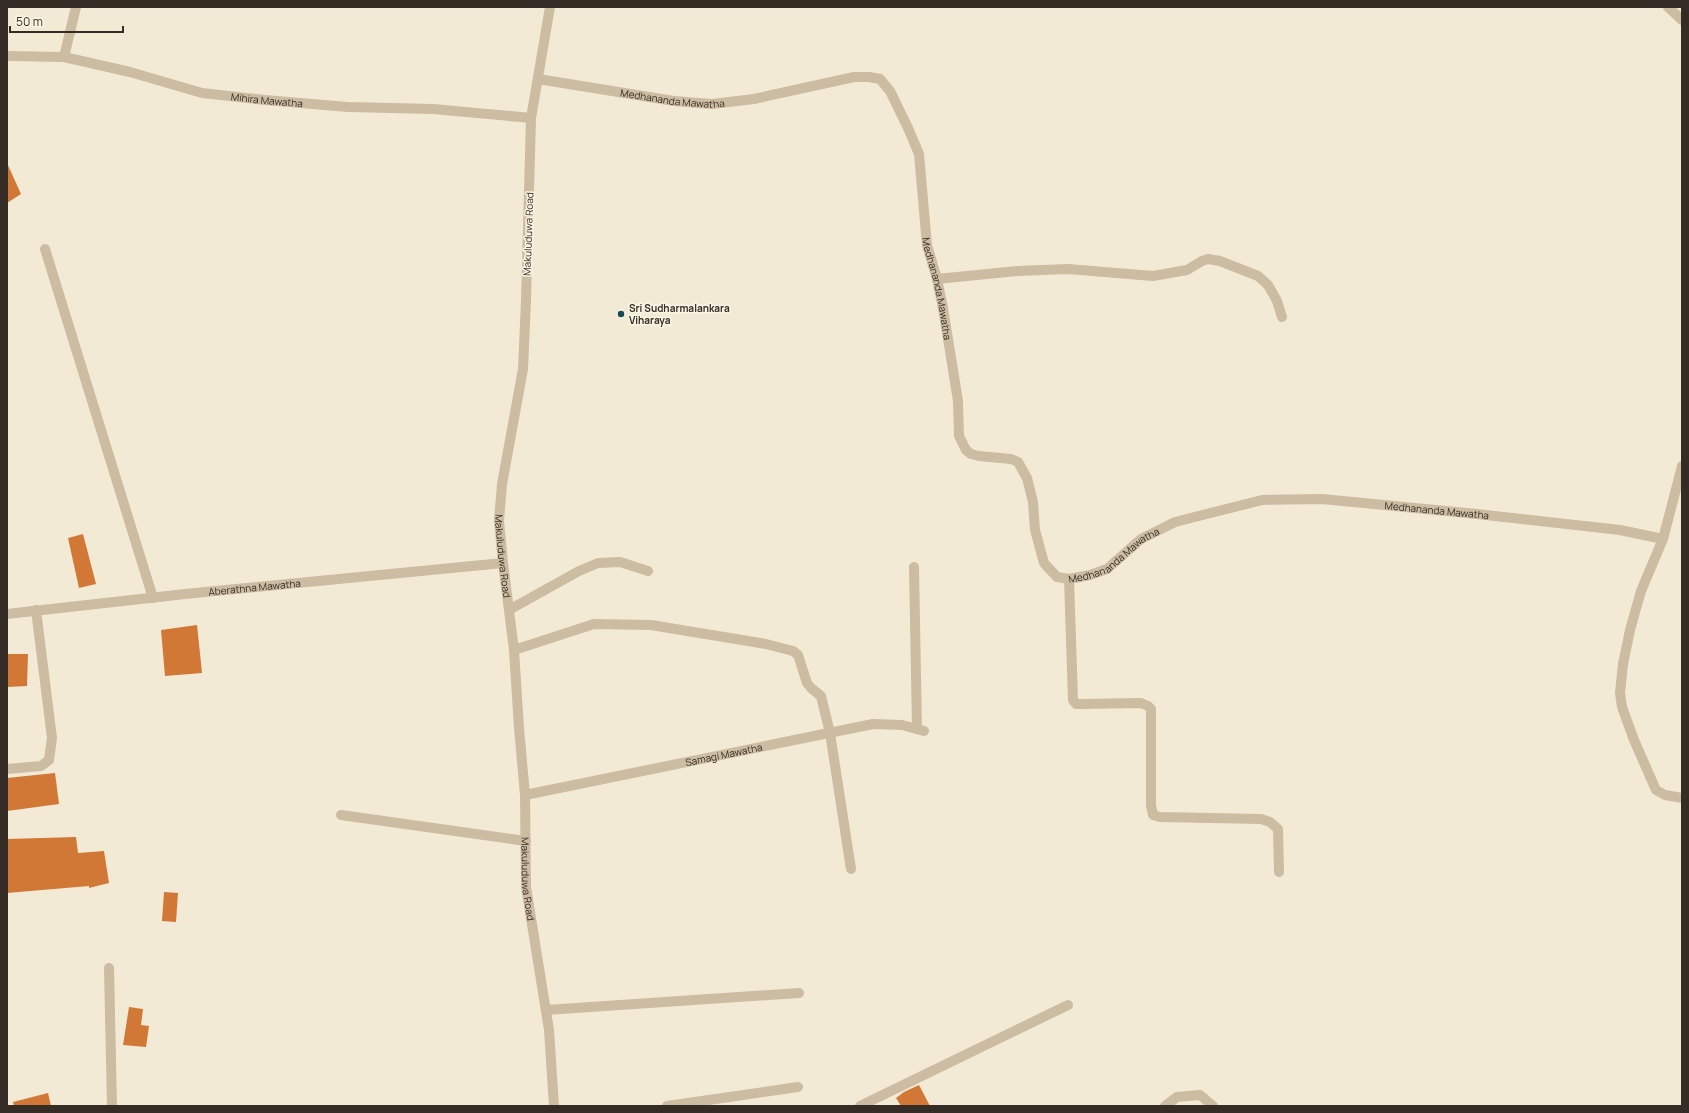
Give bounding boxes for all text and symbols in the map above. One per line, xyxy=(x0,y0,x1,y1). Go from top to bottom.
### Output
scale bar xyxy=(10,8,123,34)
text: 50 m xyxy=(16,13,43,30)
street label: Medhananda Mawatha xyxy=(619,85,725,111)
street label: Mihira Mawatha xyxy=(230,89,304,110)
street label: Makuluduwa Road xyxy=(520,192,536,276)
street label: Medhananda Mawatha xyxy=(919,237,955,341)
place label: Sri Sudharmalankara Viharaya xyxy=(629,301,730,327)
marker: Sri Sudharmalankara Viharaya xyxy=(616,309,626,319)
street label: Medhananda Mawatha xyxy=(1384,498,1490,522)
street label: Makuluduwa Road xyxy=(492,514,514,599)
street label: Medhananda Mawatha xyxy=(1067,524,1162,586)
street label: Aberathna Mawatha xyxy=(208,576,301,599)
street label: Samagi Mawatha xyxy=(684,740,764,769)
street label: Makuluduwa Road xyxy=(518,837,538,922)

